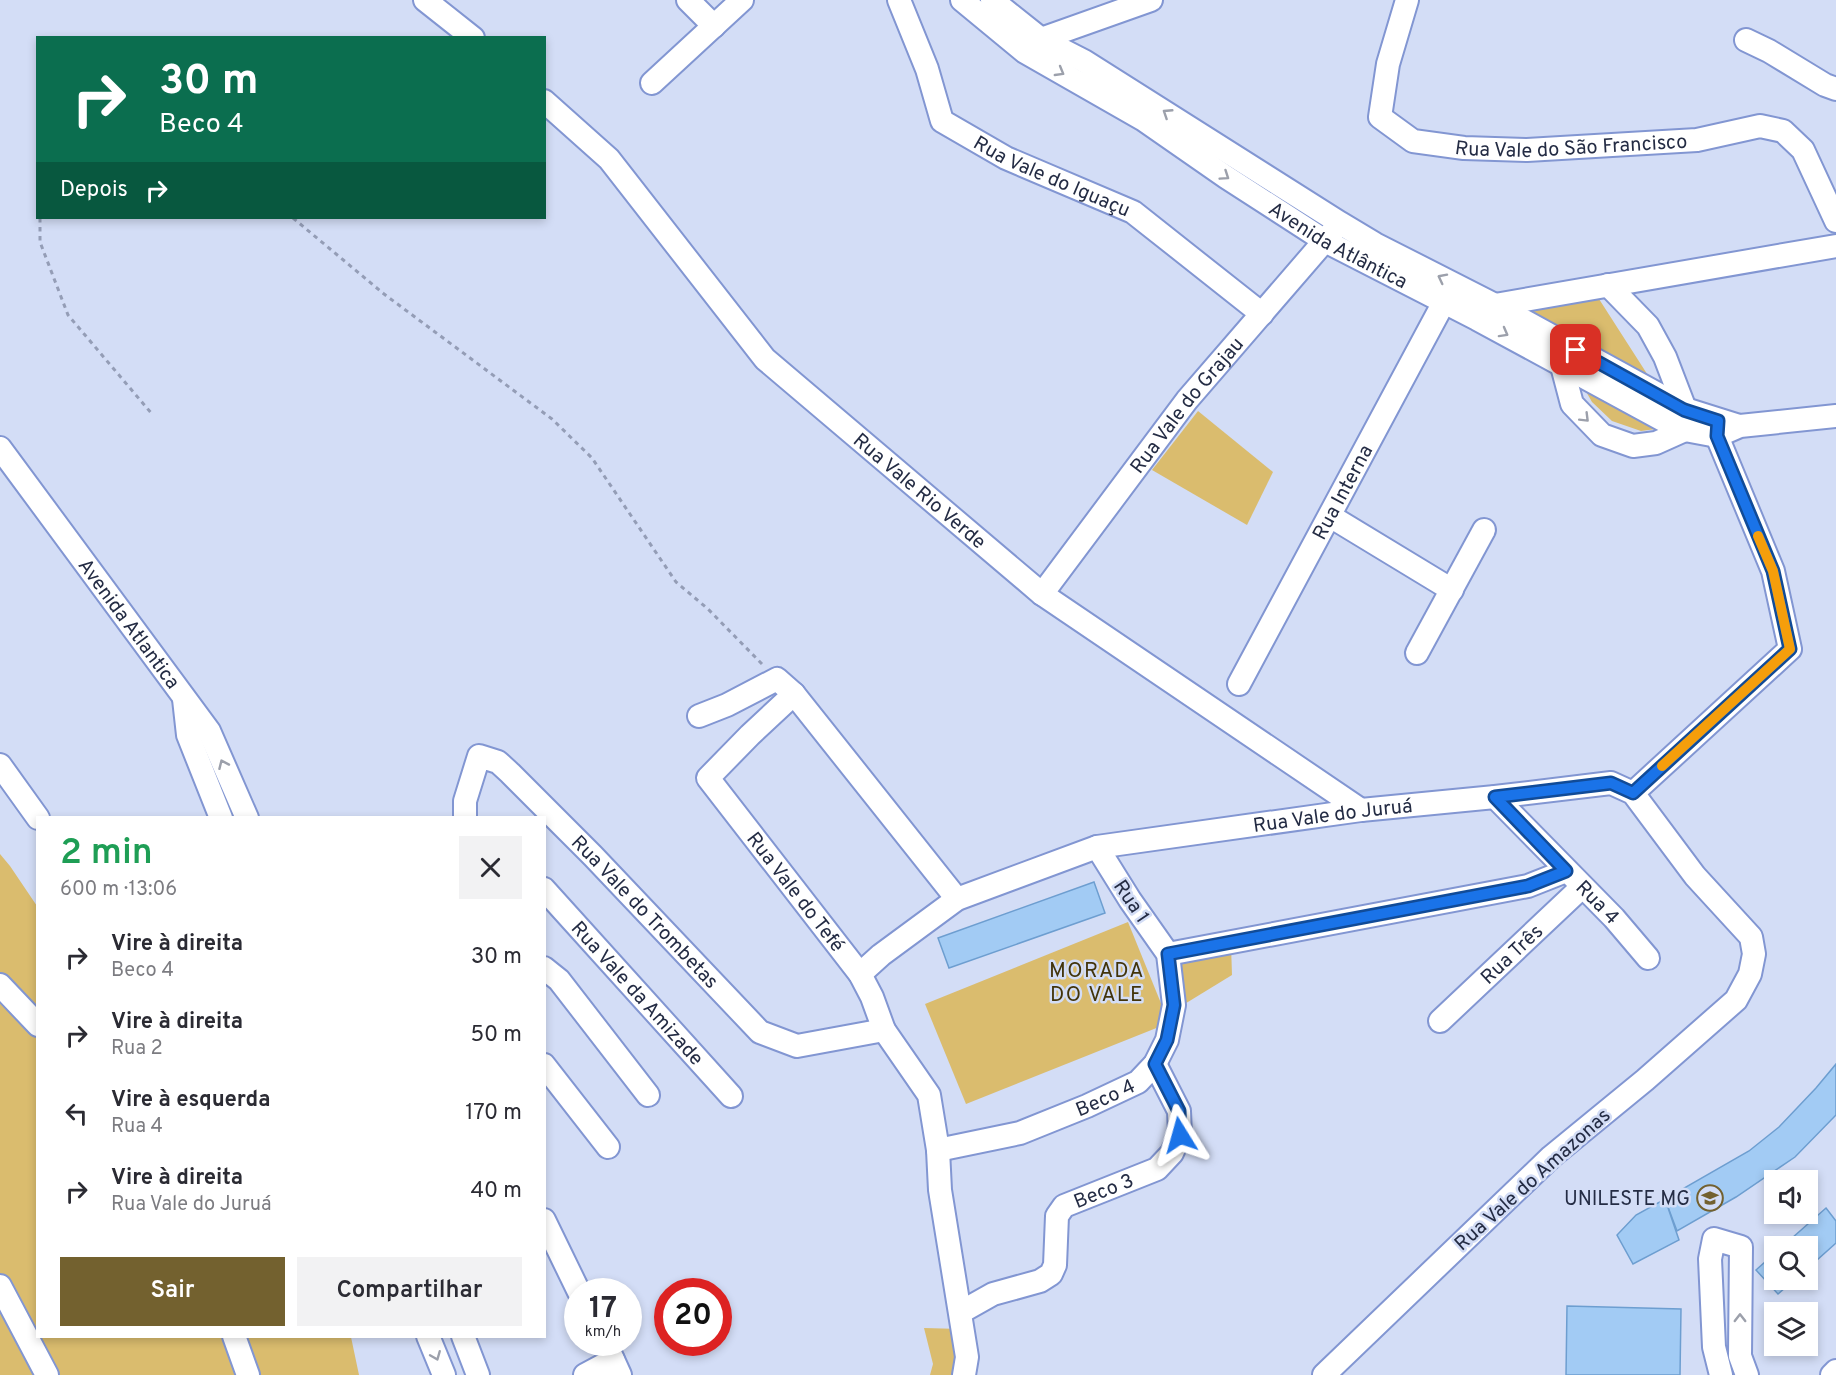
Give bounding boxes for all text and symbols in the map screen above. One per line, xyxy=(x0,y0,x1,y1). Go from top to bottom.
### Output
text: 30 m xyxy=(159,56,258,109)
icon: right xyxy=(60,60,138,138)
one-way arrow xyxy=(1054,65,1064,76)
text: Beco 4 xyxy=(159,108,244,142)
one-way arrow xyxy=(1163,109,1173,121)
street label: Rua Vale do São Francisco xyxy=(1453,130,1688,165)
street label: Rua Vale do Iguaçu xyxy=(968,131,1134,224)
one-way arrow xyxy=(1218,169,1229,180)
icon: right xyxy=(140,174,173,207)
text: Depois xyxy=(60,177,128,204)
street label: Avenida Atlântica xyxy=(1263,197,1411,296)
one-way arrow xyxy=(1438,274,1449,285)
pin xyxy=(1550,324,1601,375)
one-way arrow xyxy=(1498,326,1508,338)
street label: Rua Vale do Grajau xyxy=(1125,332,1251,480)
icon: arrive xyxy=(1559,333,1592,366)
one-way arrow xyxy=(1577,410,1588,421)
street label: Rua Vale Rio Verde xyxy=(847,428,991,556)
street label: Rua Interna xyxy=(1308,441,1380,545)
street label: Avenida Atlantica xyxy=(71,554,185,695)
one-way arrow xyxy=(218,759,230,770)
street label: Rua Vale do Juruá xyxy=(1252,794,1414,840)
street label: Rua Vale do Tefé xyxy=(740,827,849,958)
text: 2 min xyxy=(60,831,153,877)
street label: Rua Vale do Trombetas xyxy=(565,831,723,995)
button: close xyxy=(459,836,522,899)
street label: Rua 1 xyxy=(1106,875,1154,929)
street label: Rua 4 xyxy=(1569,876,1624,931)
text: 600 m · 13:06 xyxy=(60,877,177,903)
street label: Rua Vale da Amizade xyxy=(564,916,708,1072)
street label: Rua Três xyxy=(1476,919,1549,991)
text: Vire à direita xyxy=(111,931,243,958)
icon: right xyxy=(60,941,93,974)
text: 30 m xyxy=(471,944,522,971)
text: Beco 4 xyxy=(111,958,174,984)
district label: MORADA DO VALE xyxy=(1049,958,1145,1009)
text: Vire à direita xyxy=(111,1009,243,1036)
icon: right xyxy=(60,1019,93,1052)
text: 50 m xyxy=(470,1022,522,1049)
text: Rua 2 xyxy=(111,1036,163,1062)
street label: Beco 4 xyxy=(1072,1074,1140,1124)
text: Vire à esquerda xyxy=(111,1087,270,1114)
icon: left xyxy=(60,1097,93,1130)
text: 170 m xyxy=(465,1100,522,1127)
position arrow xyxy=(1148,1103,1212,1167)
street label: Rua Vale do Amazonas xyxy=(1450,1103,1617,1258)
text: Rua 4 xyxy=(111,1114,163,1140)
text: Vire à direita xyxy=(111,1165,243,1192)
street label: Beco 3 xyxy=(1070,1169,1138,1216)
map controls xyxy=(1764,1170,1818,1356)
button: sound xyxy=(1764,1170,1818,1224)
icon: right xyxy=(60,1175,93,1208)
text: 40 m xyxy=(470,1178,522,1205)
school or university icon: UNILESTE MG xyxy=(1695,1183,1725,1213)
place label: UNILESTE MG xyxy=(1564,1187,1690,1213)
text: Rua Vale do Juruá xyxy=(111,1192,271,1218)
button: search xyxy=(1764,1236,1818,1290)
button: Sair xyxy=(60,1257,285,1326)
button: Compartilhar xyxy=(297,1257,522,1326)
speed limit sign: 20 xyxy=(654,1278,732,1356)
text: 17 xyxy=(589,1291,617,1328)
button: layers xyxy=(1764,1302,1818,1356)
one-way arrow xyxy=(1734,1313,1746,1322)
text: km/h xyxy=(585,1323,621,1342)
one-way arrow xyxy=(429,1349,441,1360)

